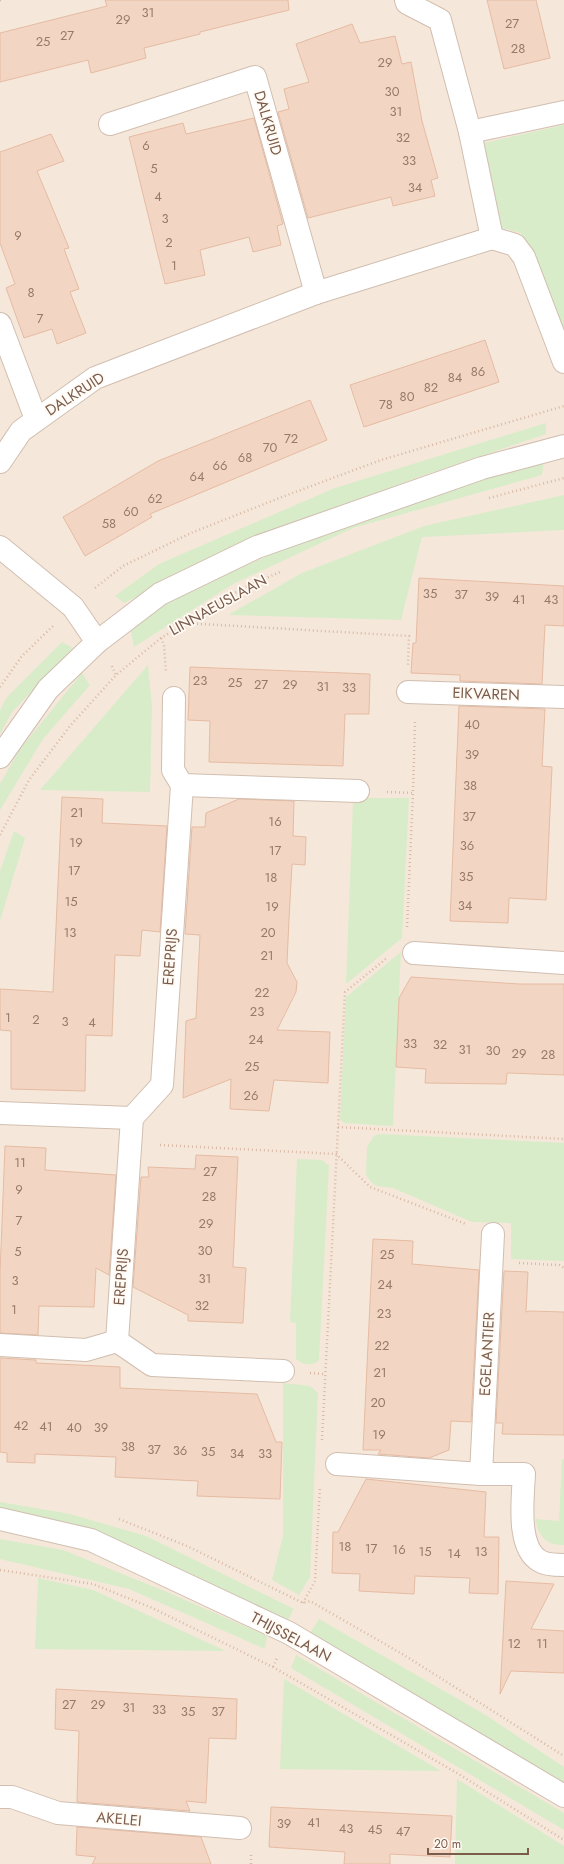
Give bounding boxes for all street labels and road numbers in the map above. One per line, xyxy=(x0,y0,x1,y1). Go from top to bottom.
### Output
street label: DALKRUID xyxy=(248,88,288,158)
street label: DALKRUID xyxy=(41,367,109,421)
street label: LINNAEUSLAAN xyxy=(165,569,271,641)
street label: EIKVAREN xyxy=(452,682,520,706)
street label: EREPRIJS xyxy=(157,928,183,986)
street label: EREPRIJS xyxy=(108,1248,134,1306)
street label: EGELANTIER xyxy=(474,1311,500,1397)
street label: THIJSSELAAN xyxy=(247,1606,335,1668)
street label: AKELEI xyxy=(95,1806,143,1832)

